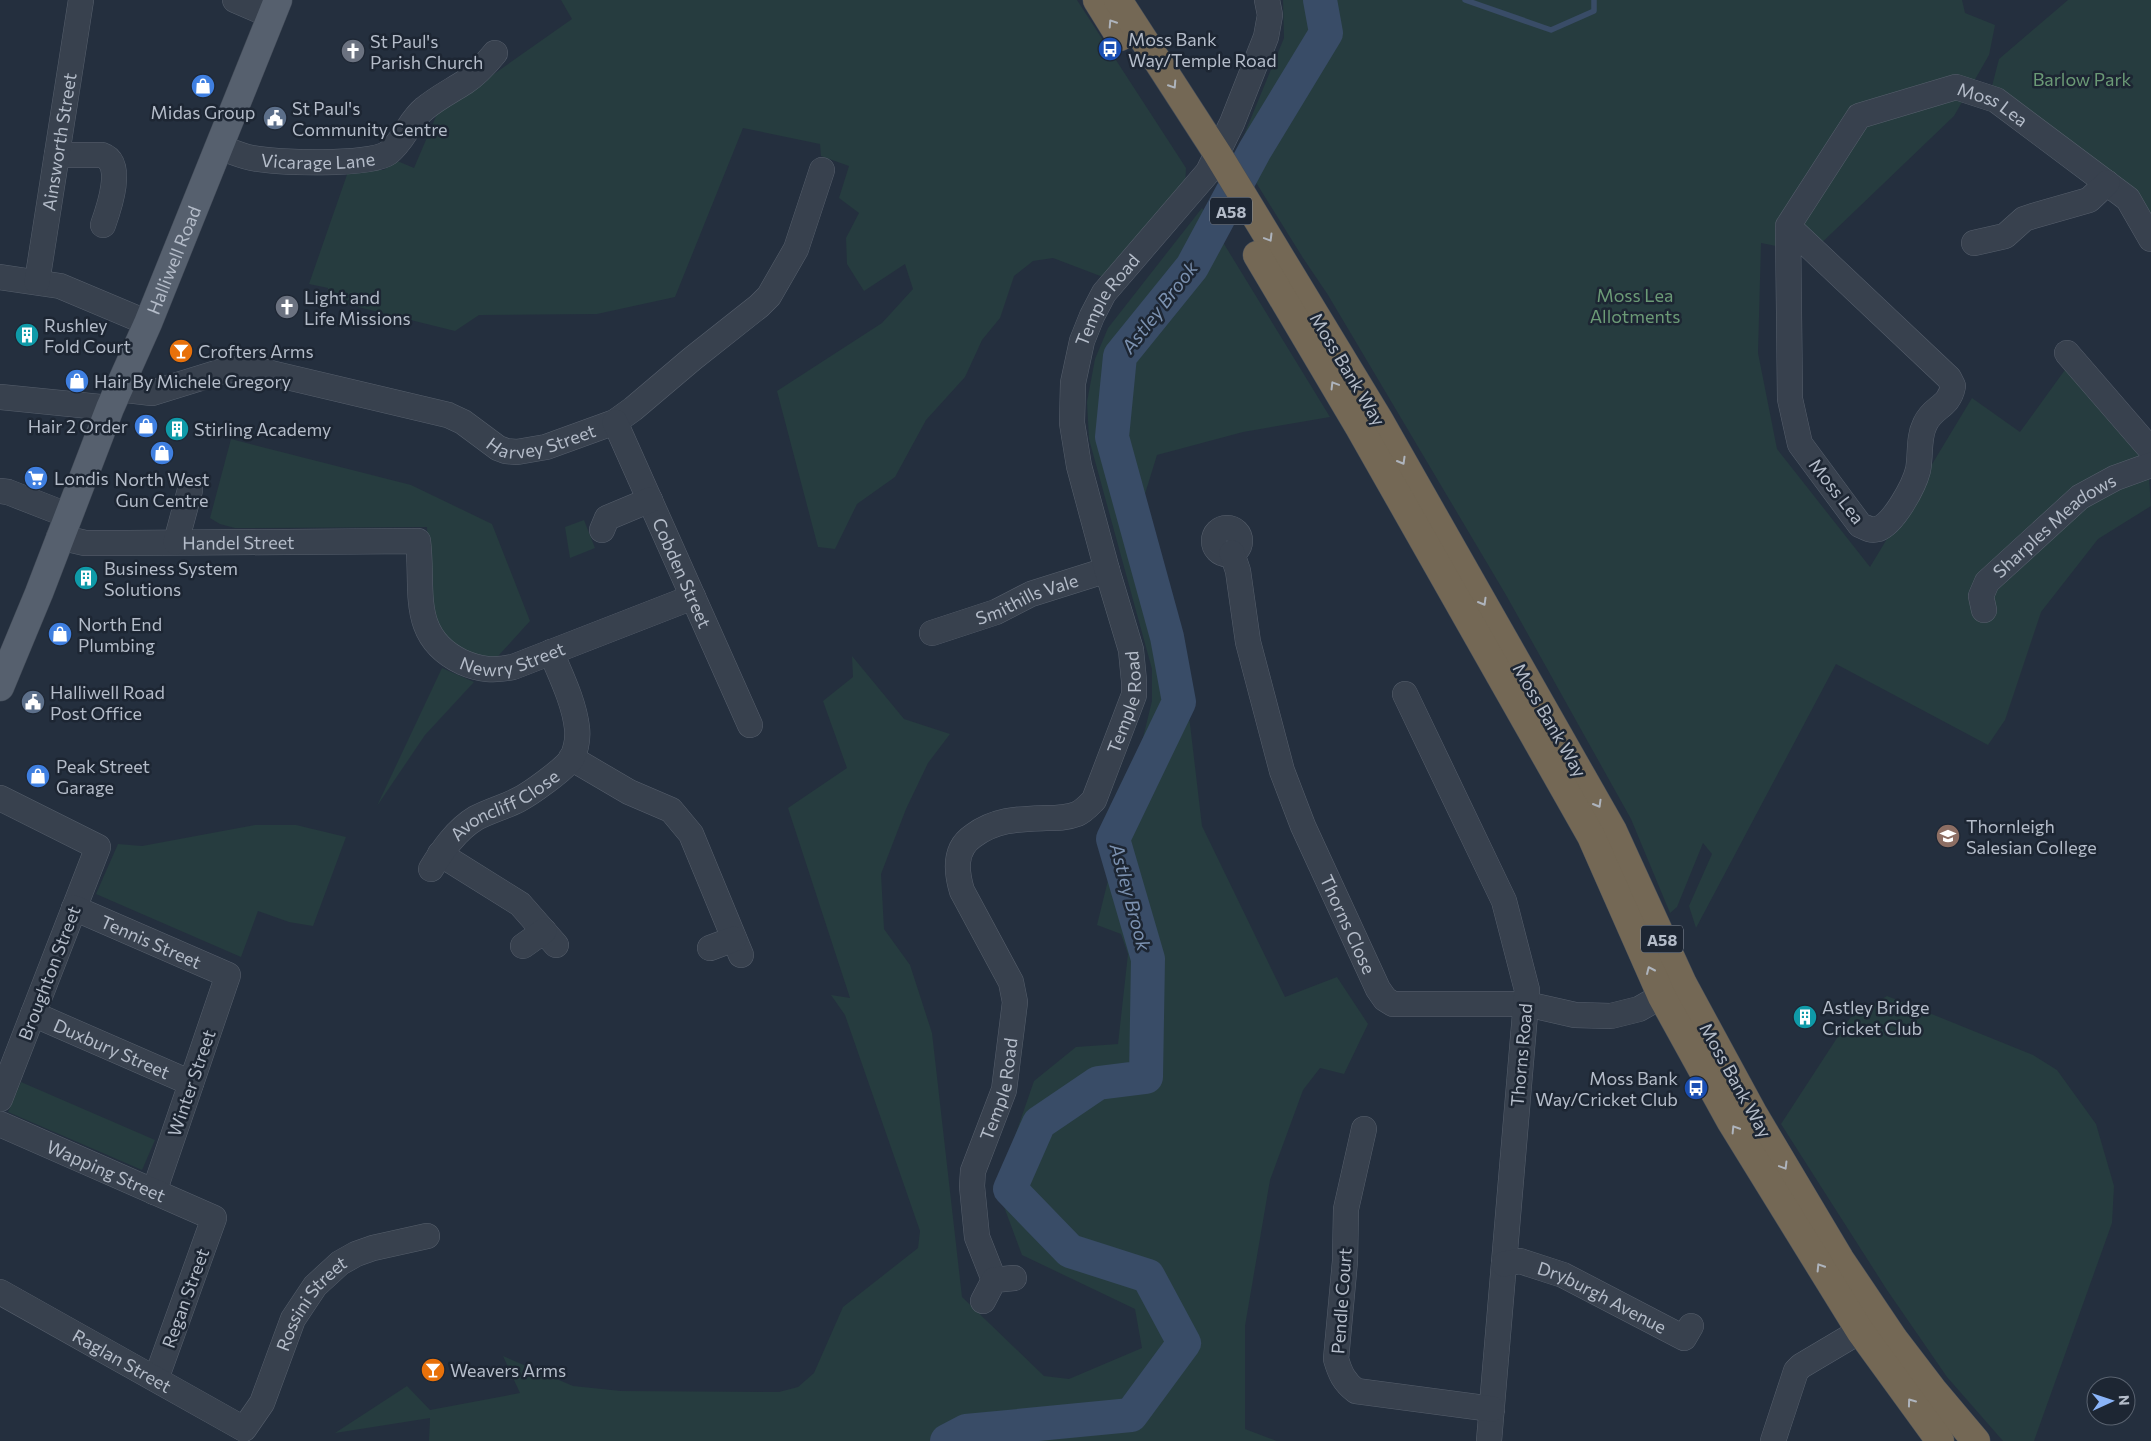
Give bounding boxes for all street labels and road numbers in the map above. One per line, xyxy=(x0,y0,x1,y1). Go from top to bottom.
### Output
street label: Ainsworth Street xyxy=(37,71,81,212)
street label: Moss Lea xyxy=(1955,77,2032,131)
street label: Vicarage Lane xyxy=(260,147,377,173)
road number: A58 xyxy=(1210,198,1252,225)
street label: Halliwell Road xyxy=(142,202,205,317)
street label: Temple Road xyxy=(1070,249,1144,349)
street label: Moss Bank Way xyxy=(1306,308,1390,430)
street label: Harvey Street xyxy=(482,419,598,463)
street label: Moss Lea xyxy=(1805,454,1869,528)
street label: Sharples Meadows xyxy=(1988,469,2120,582)
street label: Cobden Street xyxy=(648,514,716,631)
street label: Handel Street xyxy=(182,531,294,554)
street label: Smithills Vale xyxy=(973,569,1081,629)
street label: Newry Street xyxy=(457,637,568,681)
street label: Temple Road xyxy=(1102,650,1145,756)
street label: Moss Bank Way xyxy=(1508,659,1592,781)
street label: Avoncliff Close xyxy=(445,765,563,845)
street label: Thorns Close xyxy=(1316,871,1381,977)
street label: Broughton Street xyxy=(13,903,85,1043)
street label: Tennis Street xyxy=(97,910,205,973)
road number: A58 xyxy=(1641,926,1683,952)
street label: Thorns Road xyxy=(1506,1002,1536,1108)
street label: Duxbury Street xyxy=(50,1013,173,1083)
street label: Moss Bank Way xyxy=(1695,1019,1777,1141)
street label: Winter Street xyxy=(162,1027,220,1139)
street label: Temple Road xyxy=(975,1036,1021,1143)
street label: Wapping Street xyxy=(44,1135,169,1206)
street label: Regan Street xyxy=(157,1245,213,1351)
street label: Pendle Court xyxy=(1326,1247,1356,1355)
street label: Rossini Street xyxy=(271,1251,350,1354)
street label: Dryburgh Avenue xyxy=(1535,1256,1670,1338)
street label: Raglan Street xyxy=(69,1324,175,1397)

